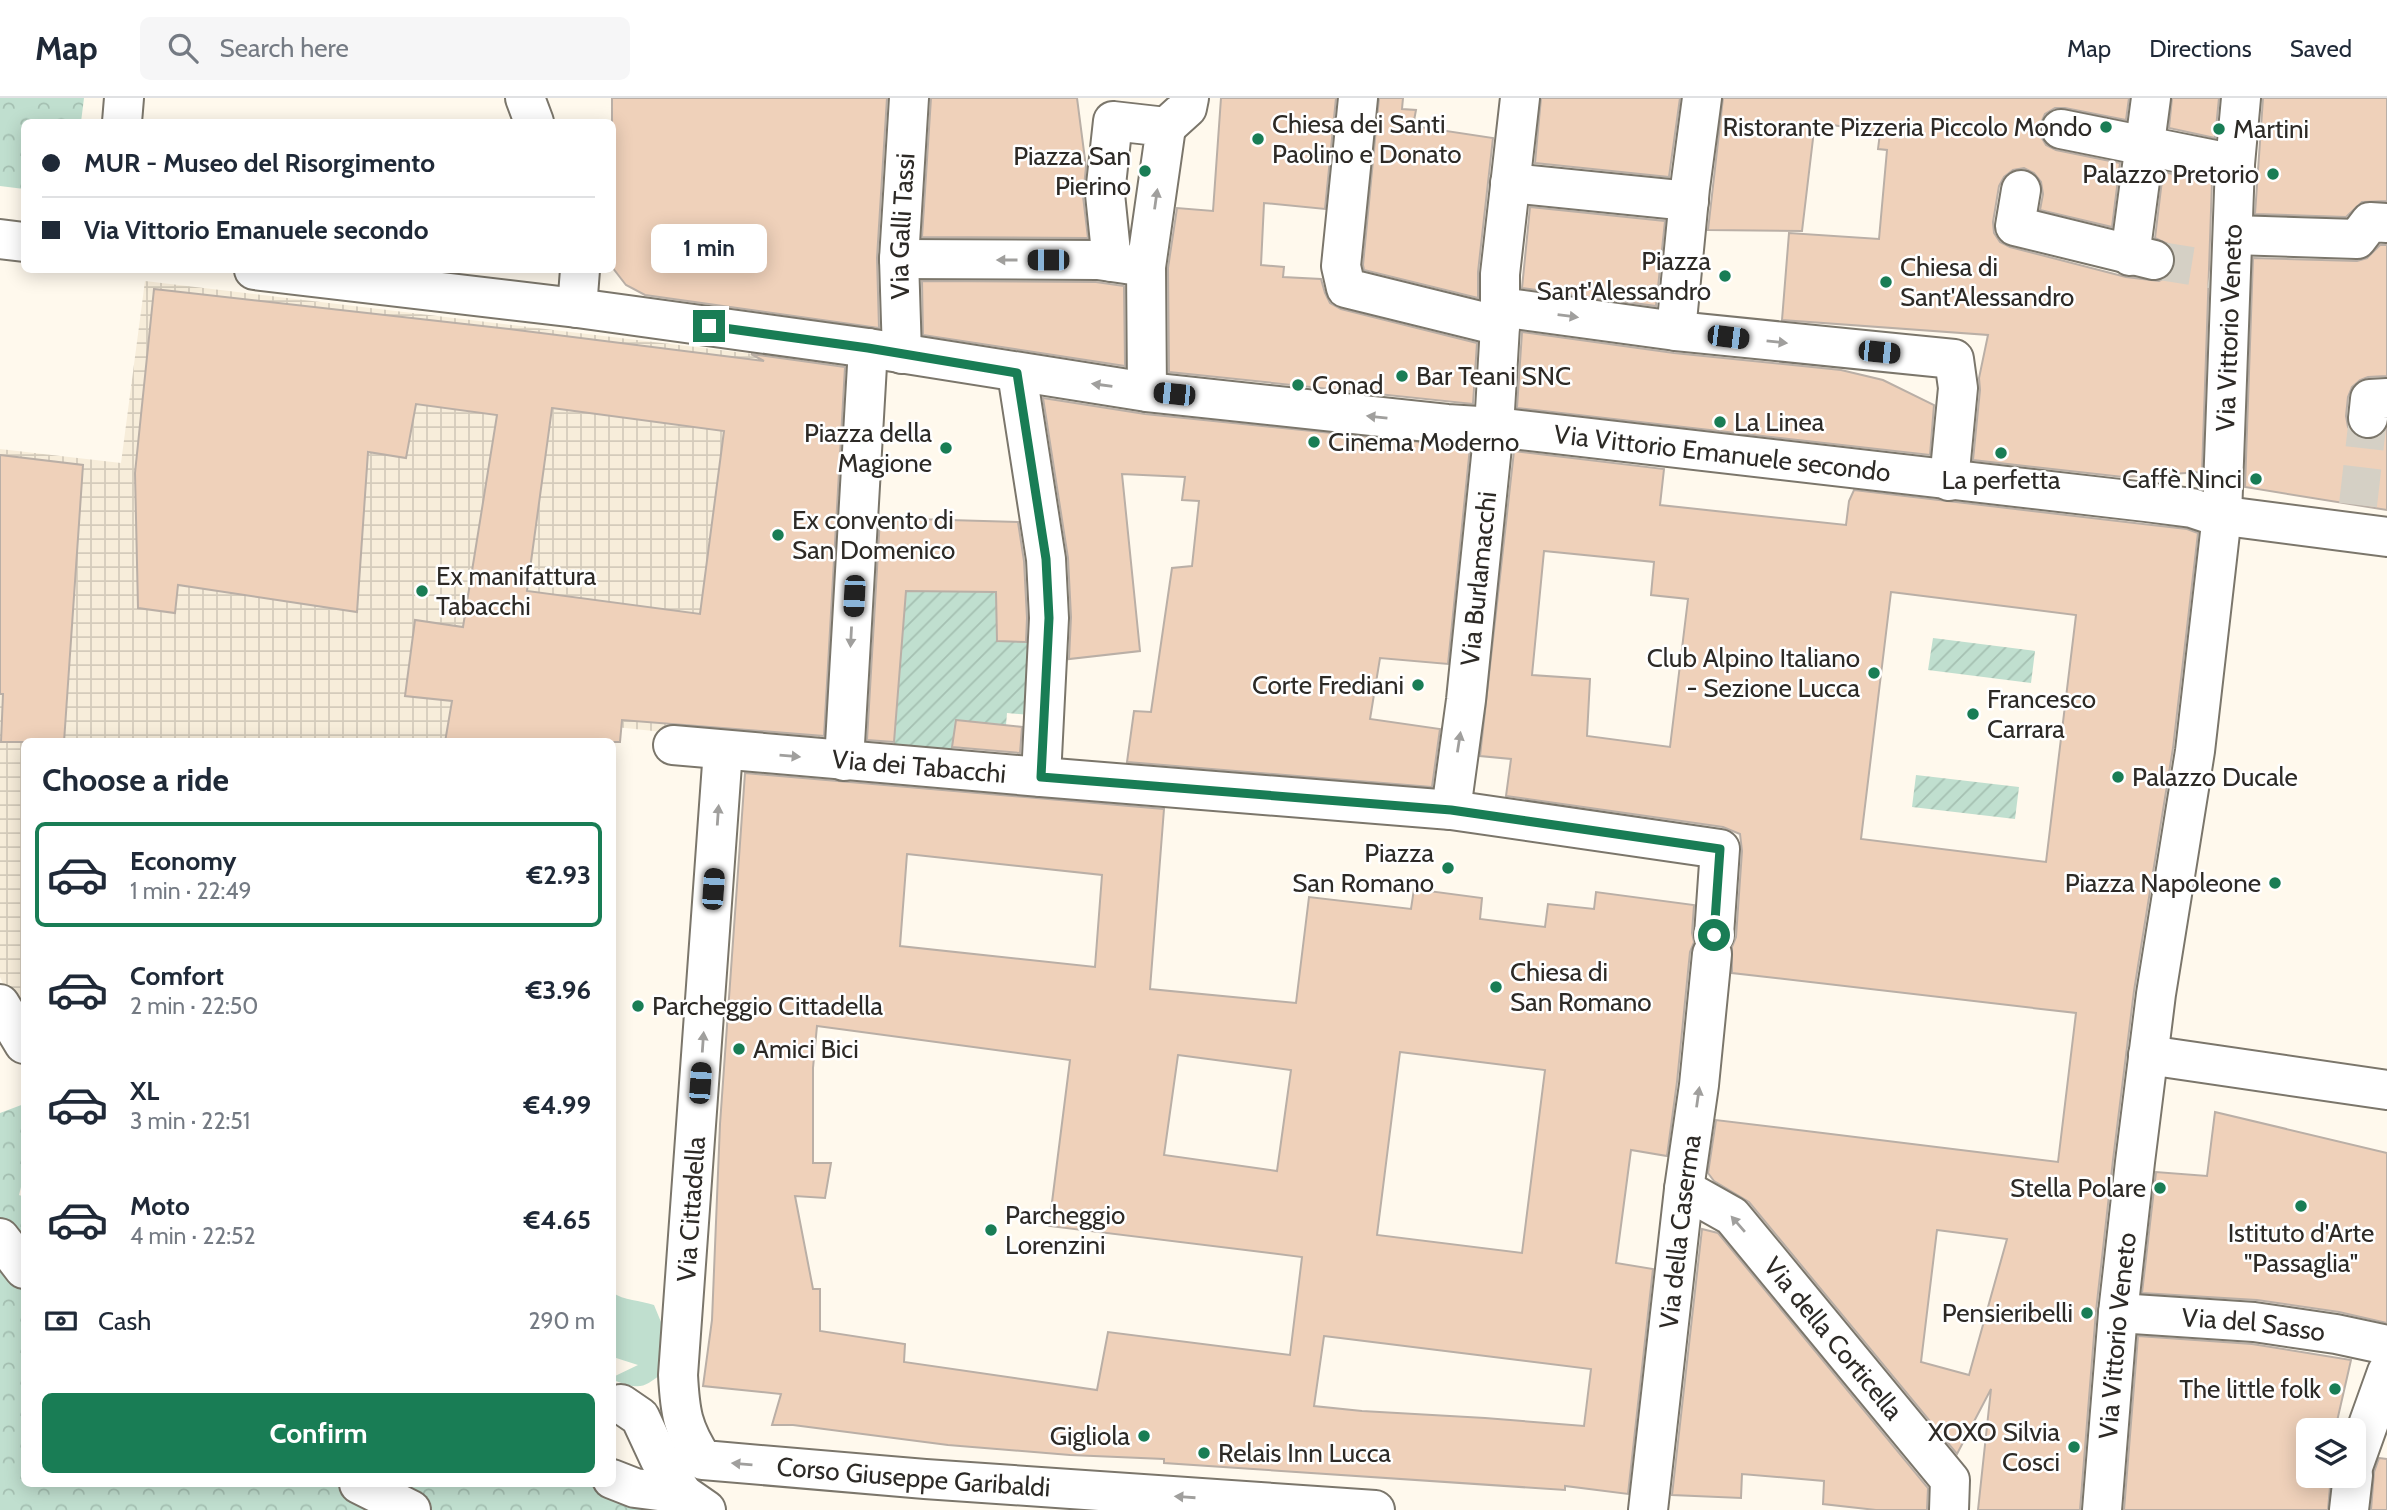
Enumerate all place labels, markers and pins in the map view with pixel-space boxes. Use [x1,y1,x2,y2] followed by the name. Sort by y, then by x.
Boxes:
[1272,108,1462,170] place label: Chiesa dei Santi Paolino e Donato
[1723,111,2092,143] place label: Ristorante Pizzeria Piccolo Mondo
[2233,113,2309,145] place label: Martini
[2098,119,2114,135] marker: Ristorante Pizzeria Piccolo Mondo
[2211,121,2227,137] marker: Martini
[1250,131,1266,147] marker: Chiesa dei Santi Paolino e Donato
[1013,140,1131,202] place label: Piazza San Pierino
[2082,158,2259,190] place label: Palazzo Pretorio
[1137,163,1153,179] marker: Piazza San Pierino
[2265,166,2281,182] marker: Palazzo Pretorio
[1537,245,1712,307] place label: Piazza Sant'Alessandro
[1900,251,2074,313] place label: Chiesa di Sant'Alessandro
[1717,268,1733,284] marker: Piazza Sant'Alessandro
[1878,274,1894,290] marker: Chiesa di Sant'Alessandro
[1416,360,1571,392] place label: Bar Teani SNC
[1394,368,1410,384] marker: Bar Teani SNC
[1312,369,1383,401] place label: Conad
[1290,377,1306,393] marker: Conad
[1734,406,1825,438] place label: La Linea
[1712,414,1728,430] marker: La Linea
[804,417,933,479] place label: Piazza della Magione
[1328,426,1519,458] place label: Cinema Moderno
[1306,434,1322,450] marker: Cinema Moderno
[938,440,954,456] marker: Piazza della Magione
[1993,445,2009,461] marker: La perfetta
[2122,463,2242,495] place label: Caffè Ninci
[1941,464,2061,496] place label: La perfetta
[2248,471,2264,487] marker: Caffè Ninci
[792,504,955,566] place label: Ex convento di San Domenico
[770,527,786,543] marker: Ex convento di San Domenico
[436,560,597,622] place label: Ex manifattura Tabacchi
[414,583,430,599] marker: Ex manifattura Tabacchi
[1647,642,1861,704] place label: Club Alpino Italiano - Sezione Lucca
[1866,665,1882,681] marker: Club Alpino Italiano - Sezione Lucca
[1252,669,1404,701] place label: Corte Frediani
[1410,677,1426,693] marker: Corte Frediani
[1987,683,2096,745] place label: Francesco Carrara
[1965,706,1981,722] marker: Francesco Carrara
[2132,761,2298,793] place label: Palazzo Ducale
[2110,769,2126,785] marker: Palazzo Ducale
[1292,837,1435,899] place label: Piazza San Romano
[1440,860,1456,876] marker: Piazza San Romano
[2065,867,2261,899] place label: Piazza Napoleone
[2267,875,2283,891] marker: Piazza Napoleone
[1510,956,1652,1018] place label: Chiesa di San Romano
[1488,979,1504,995] marker: Chiesa di San Romano
[652,990,883,1022] place label: Parcheggio Cittadella
[630,998,646,1014] marker: Parcheggio Cittadella
[753,1033,859,1065] place label: Amici Bici
[731,1041,747,1057] marker: Amici Bici
[2010,1172,2146,1204] place label: Stella Polare
[2152,1180,2168,1196] marker: Stella Polare
[2293,1198,2309,1214] marker: Istituto d'Arte "Passaglia"
[1005,1199,1125,1261] place label: Parcheggio Lorenzini
[2228,1217,2374,1279] place label: Istituto d'Arte "Passaglia"
[983,1222,999,1238] marker: Parcheggio Lorenzini
[1942,1297,2073,1329] place label: Pensieribelli
[2079,1305,2095,1321] marker: Pensieribelli
[2179,1373,2321,1405] place label: The little folk
[2327,1381,2343,1397] marker: The little folk
[1928,1416,2061,1478] place label: XOXO Silvia Cosci
[1050,1420,1131,1452] place label: Gigliola
[1136,1428,1152,1444] marker: Gigliola
[1218,1437,1391,1469] place label: Relais Inn Lucca
[2066,1439,2082,1455] marker: XOXO Silvia Cosci
[1196,1445,1212,1461] marker: Relais Inn Lucca

